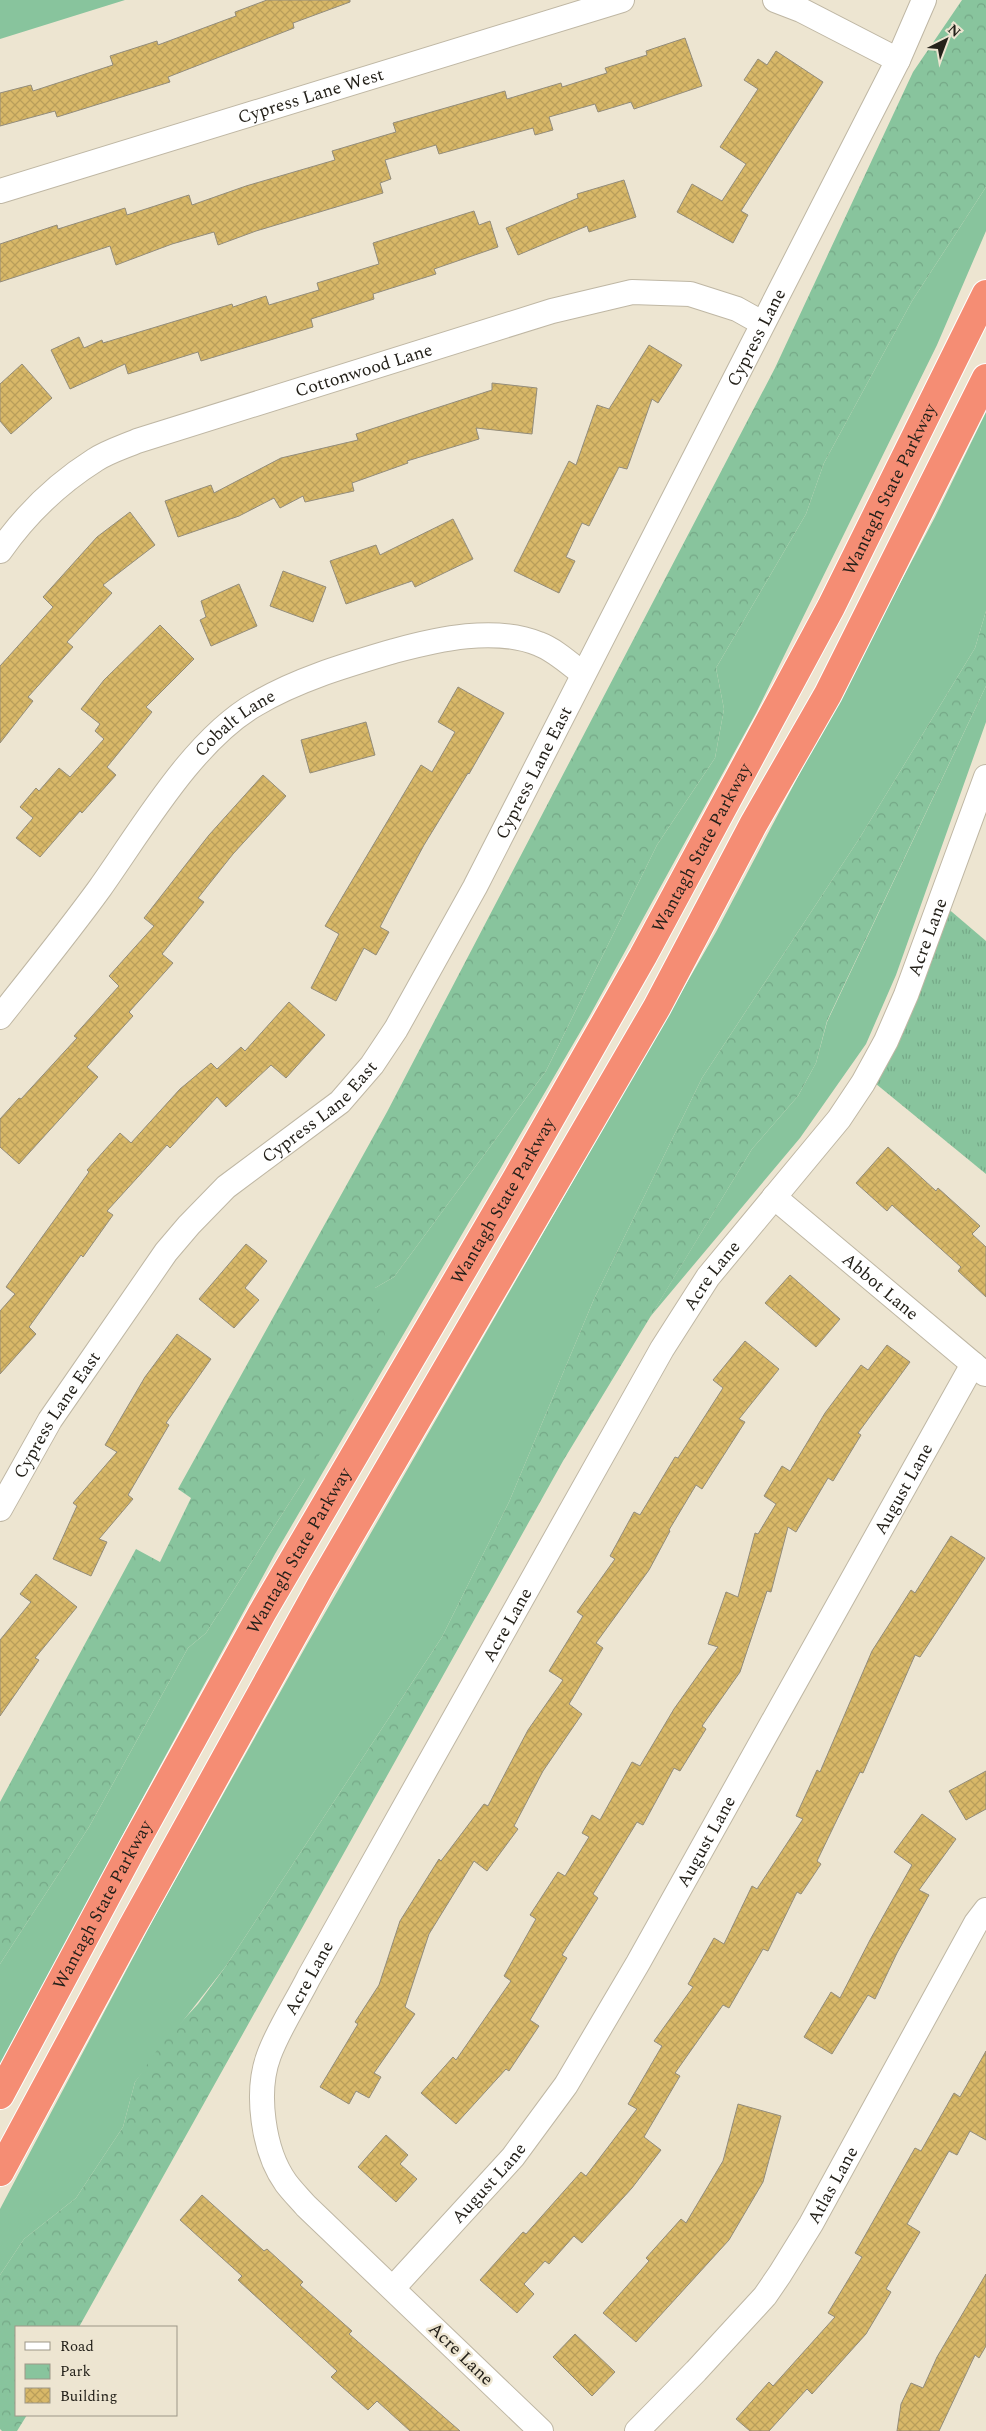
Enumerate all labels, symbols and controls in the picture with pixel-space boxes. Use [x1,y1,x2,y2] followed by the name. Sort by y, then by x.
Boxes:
[921,15,971,65] north arrow
[943,19,966,42] text: N
[234,60,387,131] street label: Cypress Lane West
[720,284,793,391] street label: Cypress Lane
[291,336,436,404] street label: Cottonwood Lane
[835,397,944,580] street label: Wantagh State Parkway
[188,682,280,763] street label: Cobalt Lane
[488,702,579,844] street label: Cypress Lane East
[645,757,759,937] street label: Wantagh State Parkway
[901,894,954,980] street label: Acre Lane
[256,1054,384,1170] street label: Cypress Lane East
[444,1111,563,1289] street label: Wantagh State Parkway
[676,1234,747,1316] street label: Acre Lane
[836,1246,925,1327] street label: Abbot Lane
[6,1346,107,1483] street label: Cypress Lane East
[867,1438,940,1540] street label: August Lane
[240,1461,359,1639] street label: Wantagh State Parkway
[475,1583,539,1667] street label: Acre Lane
[670,1791,742,1892] street label: August Lane
[46,1814,160,1994] street label: Wantagh State Parkway
[277,1936,340,2020] street label: Acre Lane
[445,2137,533,2230] street label: August Lane
[800,2141,865,2229] street label: Atlas Lane
[422,2316,500,2392] street label: Acre Lane
[15,2326,178,2416] legend
[60,2335,94,2358] text: Road
[60,2360,91,2383] text: Park
[60,2385,117,2408] text: Building

